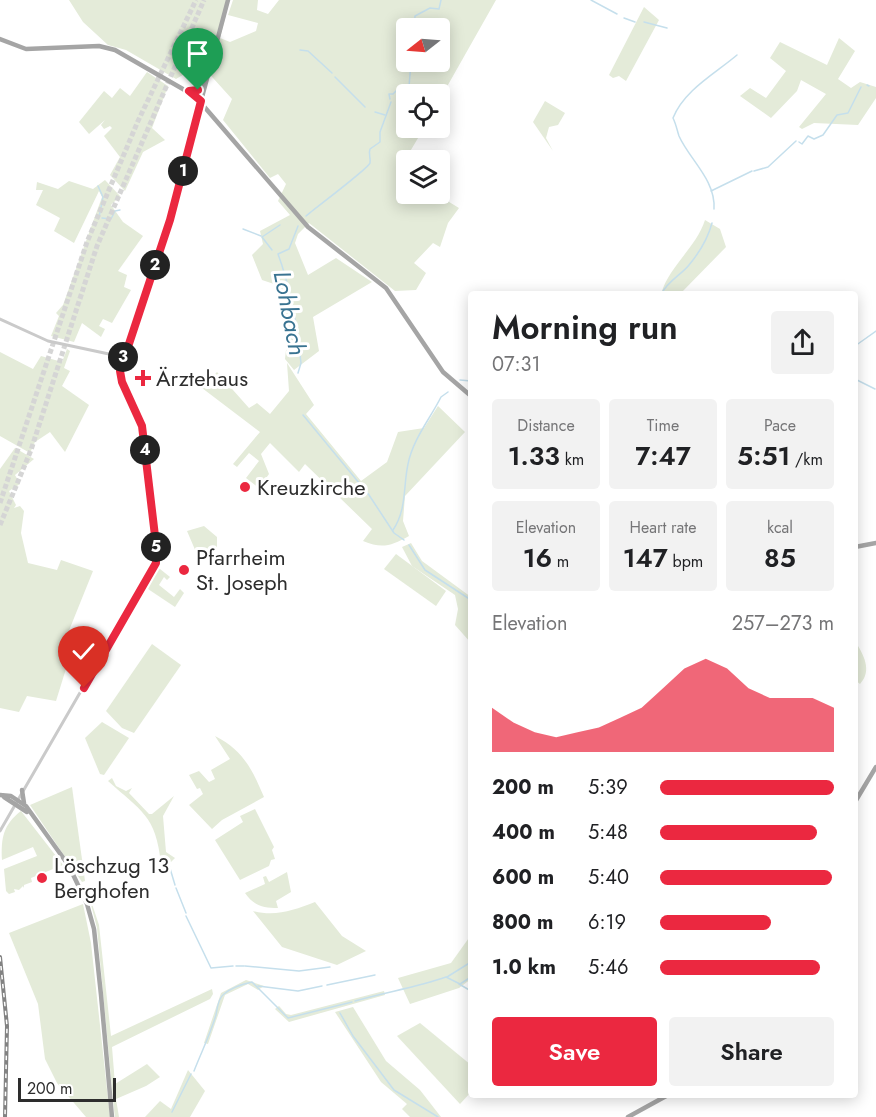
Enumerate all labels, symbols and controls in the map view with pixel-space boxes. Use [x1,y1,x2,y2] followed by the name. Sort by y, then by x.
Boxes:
[396,18,450,72] north arrow
[396,18,450,204] map controls
[172,28,223,90] pin
[181,37,214,70] icon: arrive
[396,84,450,138] button: locate
[396,150,450,204] button: layers
[168,156,198,186] pin: 1
[179,159,187,182] text: 1
[140,250,170,280] pin: 2
[150,253,160,276] text: 2
[265,268,315,358] water label: Lohbach
[492,304,678,351] text: Morning run
[771,311,834,374] button: share
[108,342,138,372] pin: 3
[118,345,128,368] text: 3
[492,350,540,379] text: 07:31
[156,362,248,394] place label: Ärztehaus
[134,369,152,387] marker: Ärztehaus
[517,414,575,437] text: Distance
[647,414,679,437] text: Time
[764,414,796,437] text: Pace
[130,435,160,465] pin: 4
[508,437,560,475] text: 1.33
[635,437,691,475] text: 7:47
[737,437,790,475] text: 5:51
[139,438,151,461] text: 4
[560,448,584,471] text: km
[790,448,823,471] text: /km
[257,471,366,503] place label: Kreuzkirche
[238,480,252,494] marker: Kreuzkirche
[516,516,576,539] text: Elevation
[630,516,696,539] text: Heart rate
[767,516,793,539] text: kcal
[141,532,171,562] pin: 5
[151,535,161,558] text: 5
[523,539,552,577] text: 16
[623,539,668,577] text: 147
[764,539,796,577] text: 85
[196,541,288,598] place label: Pfarrheim St. Joseph
[552,550,569,573] text: m
[668,550,703,573] text: bpm
[177,563,191,577] marker: Pfarrheim St. Joseph
[492,609,567,638] text: Elevation
[732,609,834,638] text: 257–273 m
[58,626,109,688] pin
[67,635,100,668] icon: check
[492,773,554,802] text: 200 m
[588,773,628,802] text: 5:39
[492,818,555,847] text: 400 m
[588,818,628,847] text: 5:48
[54,849,169,906] place label: Löschzug 13 Berghofen
[492,863,554,892] text: 600 m
[588,863,629,892] text: 5:40
[35,871,49,885] marker: Löschzug 13 Berghofen
[492,908,553,937] text: 800 m
[588,908,626,937] text: 6:19
[492,953,556,982] text: 1.0 km
[588,953,628,982] text: 5:46
[492,1017,657,1086] button: Save
[669,1017,834,1086] button: Share
[18,1075,116,1102] scale bar
[27,1077,73,1100] text: 200 m

